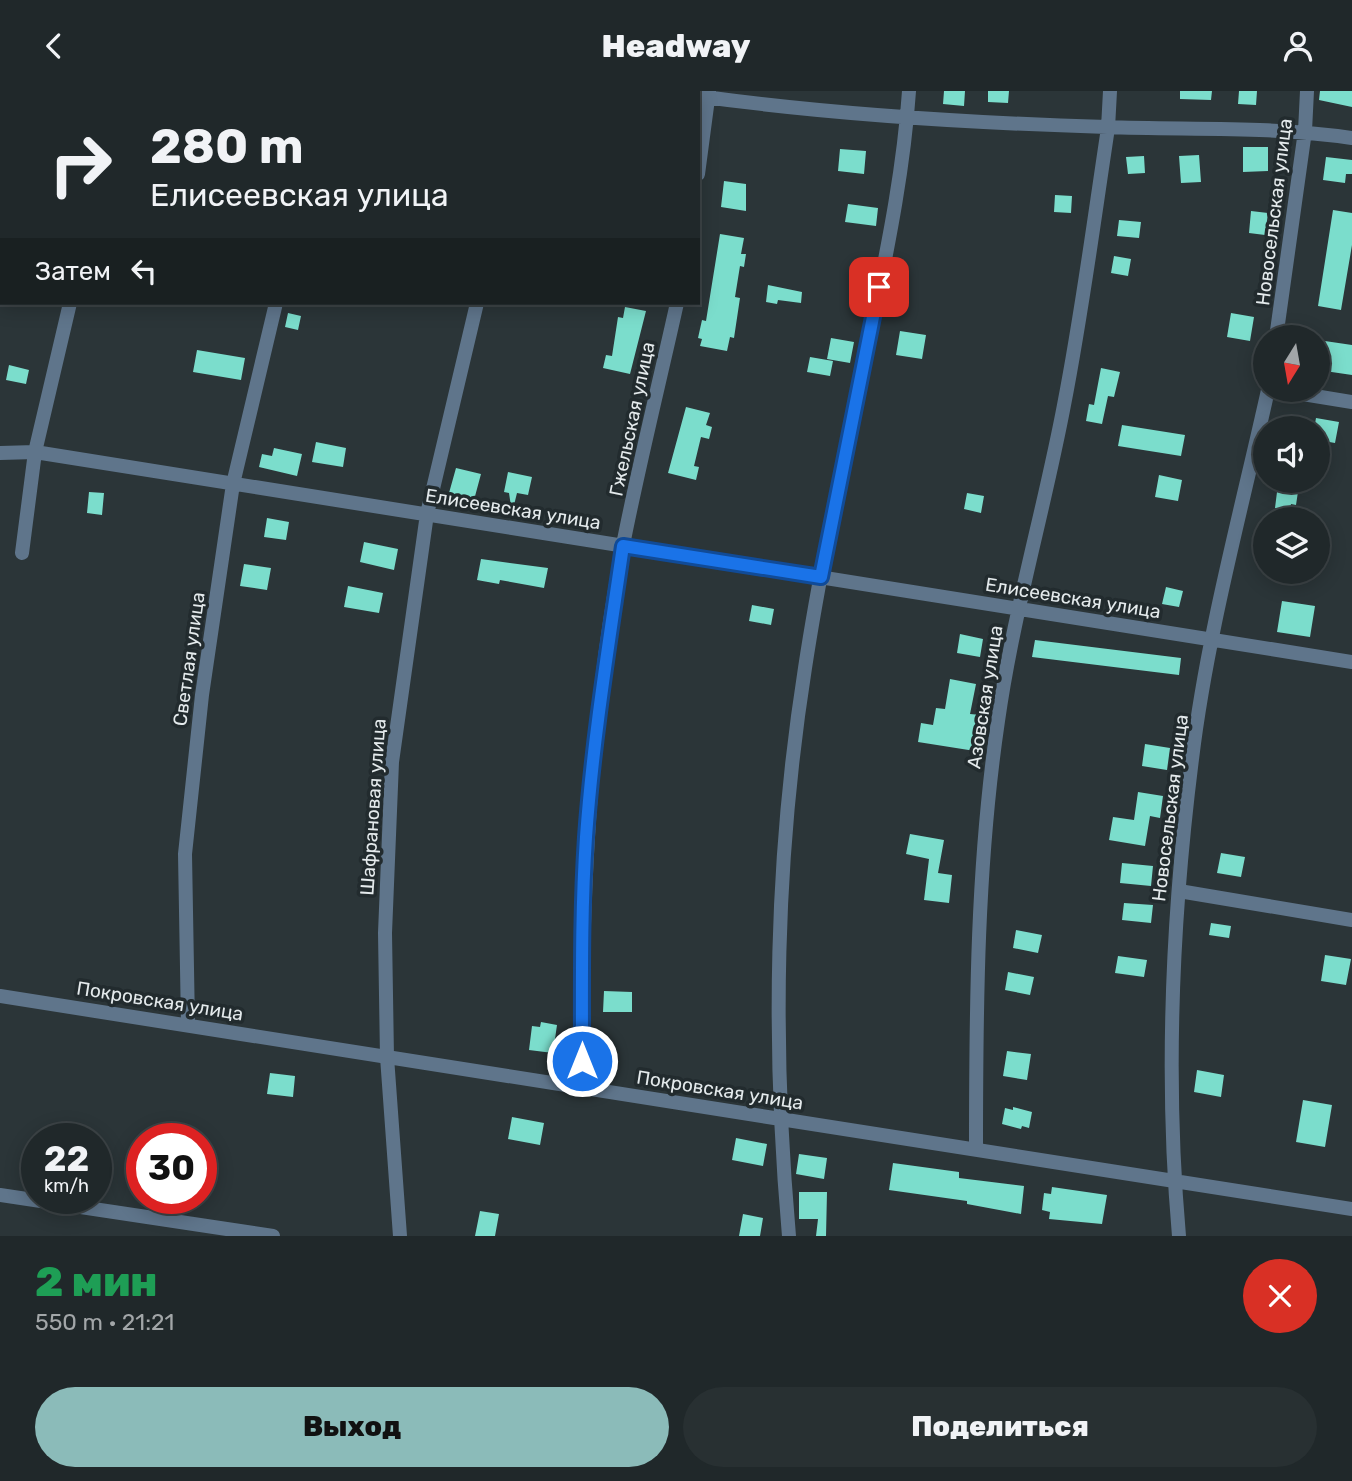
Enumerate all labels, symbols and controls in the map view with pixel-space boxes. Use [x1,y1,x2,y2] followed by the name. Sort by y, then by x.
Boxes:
[35,27,73,65] icon: back
[601,27,751,65] text: Headway
[1279,27,1317,65] icon: person
[150,117,304,175] text: 280 m
[1251,117,1297,307] street label: Новосельская улица
[35,119,126,210] icon: right
[150,176,449,214] text: Елисеевская улица
[125,252,163,290] icon: left
[35,256,111,287] text: Затем
[849,257,909,317] pin
[860,268,898,306] icon: arrive
[1253,325,1330,403] north arrow
[1253,325,1330,584] map controls
[604,340,660,498] street label: Гжельская улица
[1253,416,1330,493] button: sound
[424,484,602,534] street label: Елисеевская улица
[1253,507,1330,584] button: layers
[984,573,1162,623] street label: Елисеевская улица
[168,591,210,727] street label: Светлая улица
[962,624,1008,770] street label: Азовская улица
[1147,713,1193,903] street label: Новосельская улица
[355,718,391,896] street label: Шафрановая улица
[75,976,245,1026] street label: Покровская улица
[545,1024,619,1098] position arrow
[635,1065,805,1115] street label: Покровская улица
[126,1123,217,1214] speed limit sign: 30
[44,1138,89,1180] text: 22
[44,1175,89,1197] text: km/h
[35,1257,158,1307] text: 2 мин
[1243,1259,1317,1333] button: close
[35,1308,174,1336] text: 550 m · 21:21
[35,1387,669,1467] button: Выход
[683,1387,1317,1467] button: Поделиться

